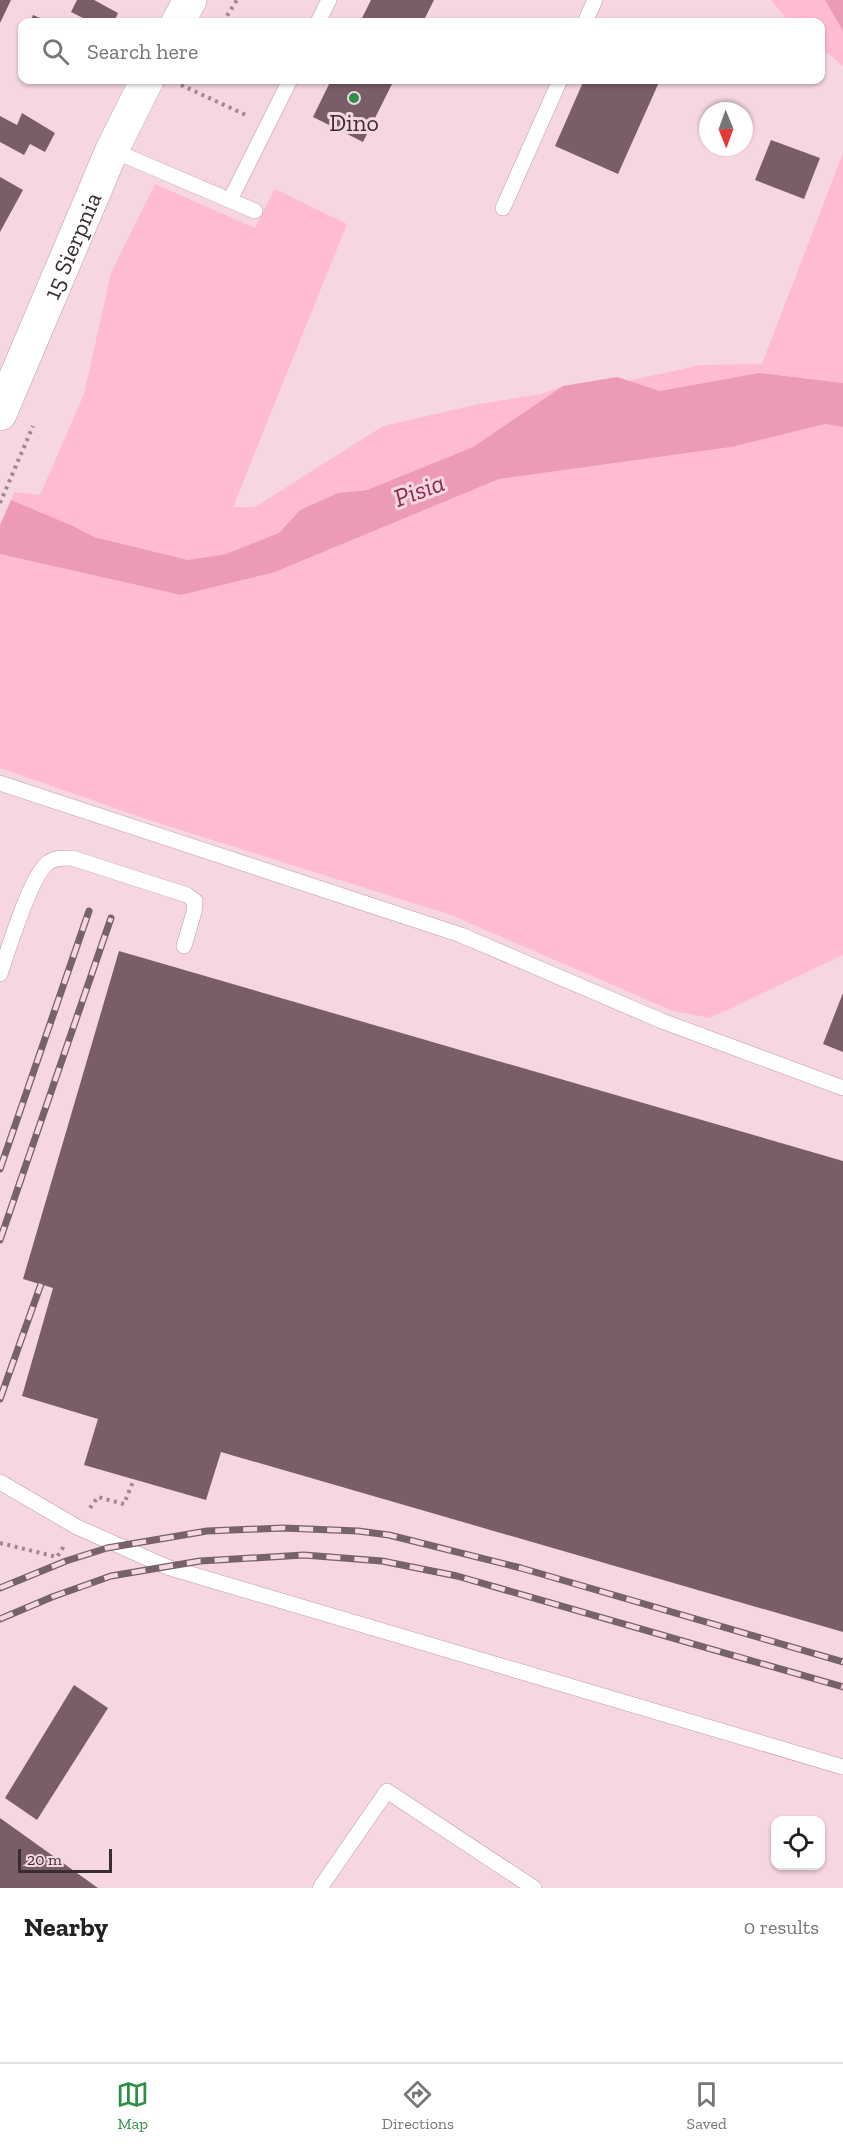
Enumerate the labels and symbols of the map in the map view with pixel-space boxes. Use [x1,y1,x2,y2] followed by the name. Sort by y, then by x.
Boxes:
[347,91,361,105] marker: Dino
[699,102,753,156] north arrow
[329,108,379,137] place label: Dino
[36,187,107,303] street label: 15 Sierpnia
[389,466,449,514] water label: Pisia
[18,1846,112,1874] scale bar

